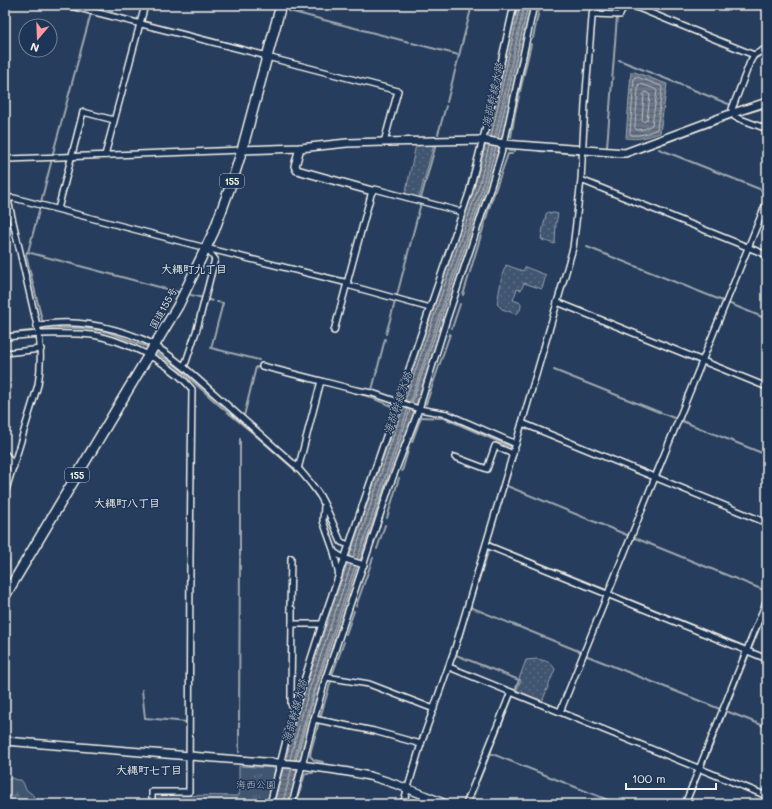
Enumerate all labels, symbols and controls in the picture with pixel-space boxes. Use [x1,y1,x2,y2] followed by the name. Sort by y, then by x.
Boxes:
[18,18,58,58] north arrow
[28,39,41,56] text: N
[478,60,506,129] water label: 海部幹線水路
[220,174,244,188] road number: 155
[161,261,227,276] district label: 大縄町九丁目
[146,284,180,332] street label: 国道155号
[379,368,415,437] water label: 海部幹線水路
[65,468,89,482] road number: 155
[94,495,160,510] district label: 大縄町八丁目
[278,676,310,745] water label: 海部幹線水路
[116,762,182,777] district label: 大縄町七丁目
[626,765,716,791] scale bar
[632,770,666,786] text: 100 m
[236,777,276,791] park label: 海西公園

